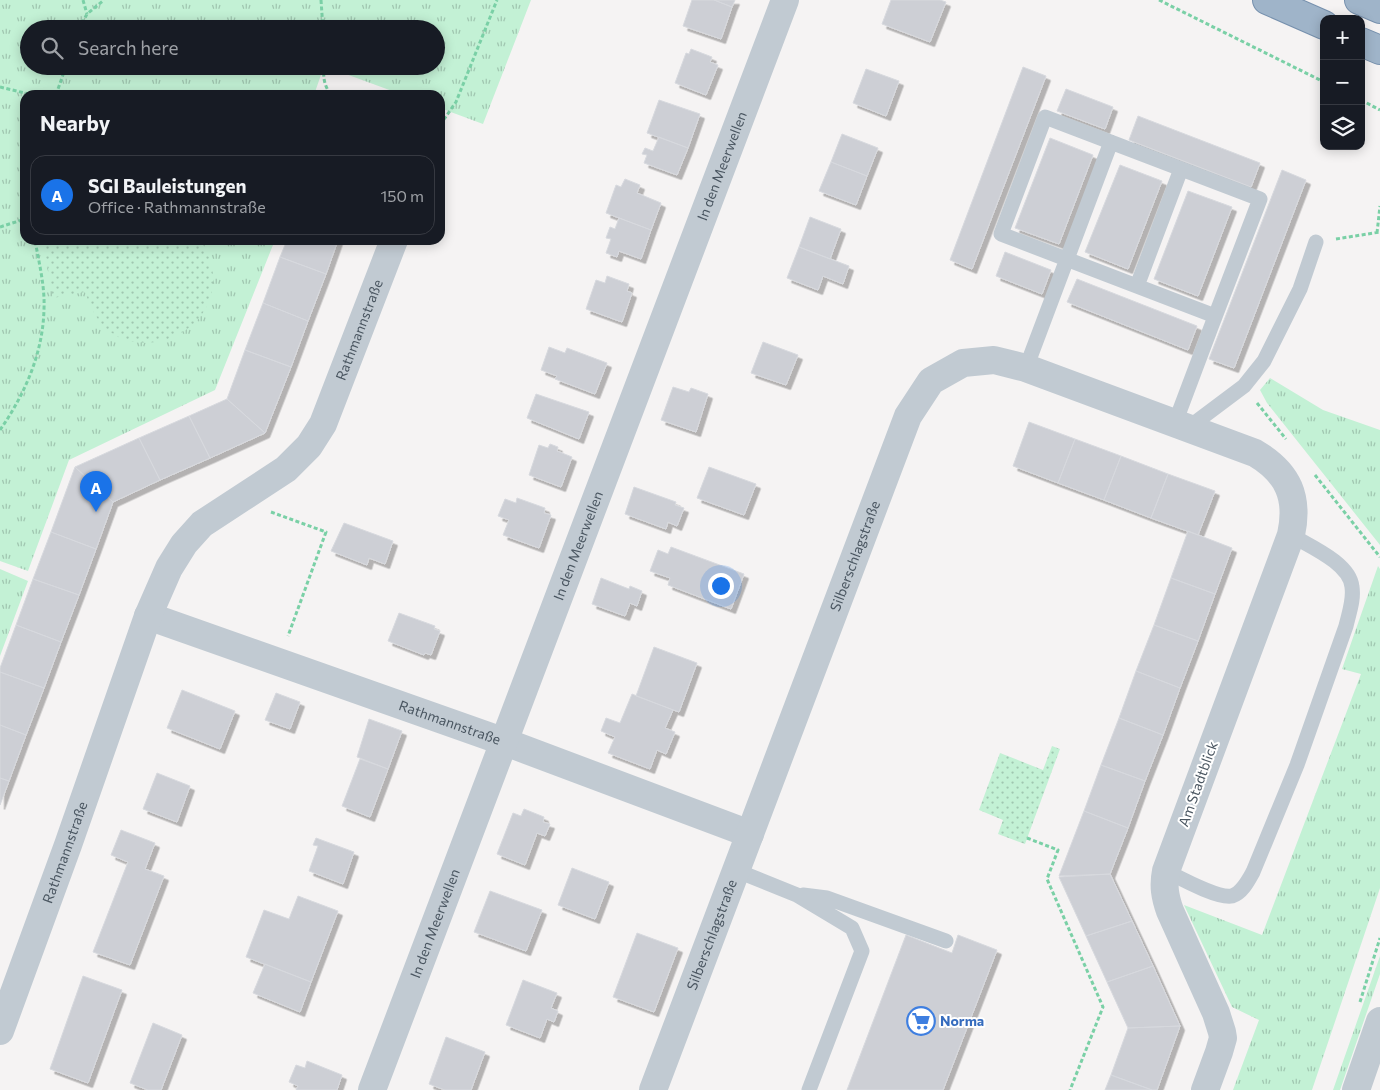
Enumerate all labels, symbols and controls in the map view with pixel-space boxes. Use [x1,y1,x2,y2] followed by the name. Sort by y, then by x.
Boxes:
[1320,15,1365,150] map controls
[1320,15,1365,60] button: +
[20,20,445,75] search box
[38,34,66,62] icon: search
[78,36,178,59] text: Search here
[1320,60,1365,105] button: −
[1320,105,1365,150] button: layers
[693,109,750,223] street label: In den Meerwellen
[40,110,110,135] text: Nearby
[88,174,247,197] text: SGI Bauleistungen
[51,186,63,205] text: A
[381,186,424,205] text: 150 m
[88,197,266,216] text: Office · Rathmannstraße
[332,277,386,383] street label: Rathmannstraße
[80,471,112,512] pin: A
[549,489,606,603] street label: In den Meerwellen
[826,498,883,613] street label: Silberschlagstraße
[708,573,734,599] your location
[397,696,503,748] street label: Rathmannstraße
[1174,739,1221,829] street label: Am Stadtblick
[38,799,91,905] street label: Rathmannstraße
[406,866,463,980] street label: In den Meerwellen
[683,877,740,992] street label: Silberschlagstraße
[906,1006,936,1036] supermarket icon: Norma
[940,1012,984,1029] place label: Norma

